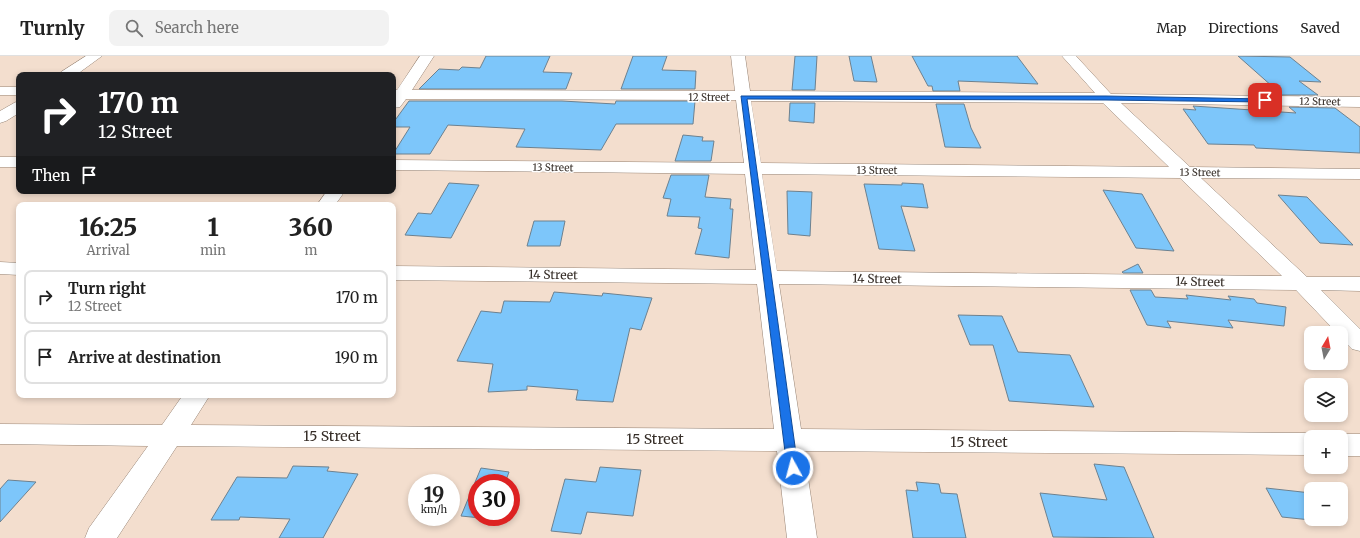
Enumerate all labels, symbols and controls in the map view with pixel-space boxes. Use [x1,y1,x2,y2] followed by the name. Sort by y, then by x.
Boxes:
[109,10,389,46] search box
[20,16,85,40] text: Turnly
[123,17,145,39] icon: search
[155,18,239,37] text: Search here
[1156,19,1186,37] text: Map
[1208,19,1278,37] text: Directions
[1300,19,1340,37] text: Saved
[1248,83,1282,117] pin
[98,85,179,121] text: 170 m
[32,88,84,140] icon: right
[1254,89,1276,111] icon: arrive
[688,91,730,104] street label: 12 Street
[1299,95,1341,108] street label: 12 Street
[98,120,172,143] text: 12 Street
[532,161,574,174] street label: 13 Street
[78,164,100,186] icon: arrive
[857,164,898,177] street label: 13 Street
[32,166,70,185] text: Then
[1179,166,1221,179] street label: 13 Street
[79,212,137,243] text: 16:25
[207,212,219,243] text: 1
[289,212,333,243] text: 360
[86,242,130,259] text: Arrival
[200,242,226,259] text: min
[304,242,317,259] text: m
[528,267,578,282] street label: 14 Street
[852,271,902,286] street label: 14 Street
[1175,274,1225,289] street label: 14 Street
[68,279,146,298] text: Turn right
[34,286,56,308] icon: right
[336,288,378,307] text: 170 m
[68,298,122,315] text: 12 Street
[1304,326,1348,370] north arrow
[1304,326,1348,526] map controls
[34,346,56,368] icon: arrive
[68,348,221,367] text: Arrive at destination
[335,348,378,367] text: 190 m
[1304,378,1348,422] button: layers
[303,427,361,445] street label: 15 Street
[626,430,684,448] street label: 15 Street
[1304,430,1348,474] button: +
[950,433,1008,451] street label: 15 Street
[772,447,814,489] position arrow
[468,474,520,526] speed limit sign: 30
[424,482,444,507] text: 19
[1304,482,1348,526] button: −
[421,503,447,516] text: km/h

